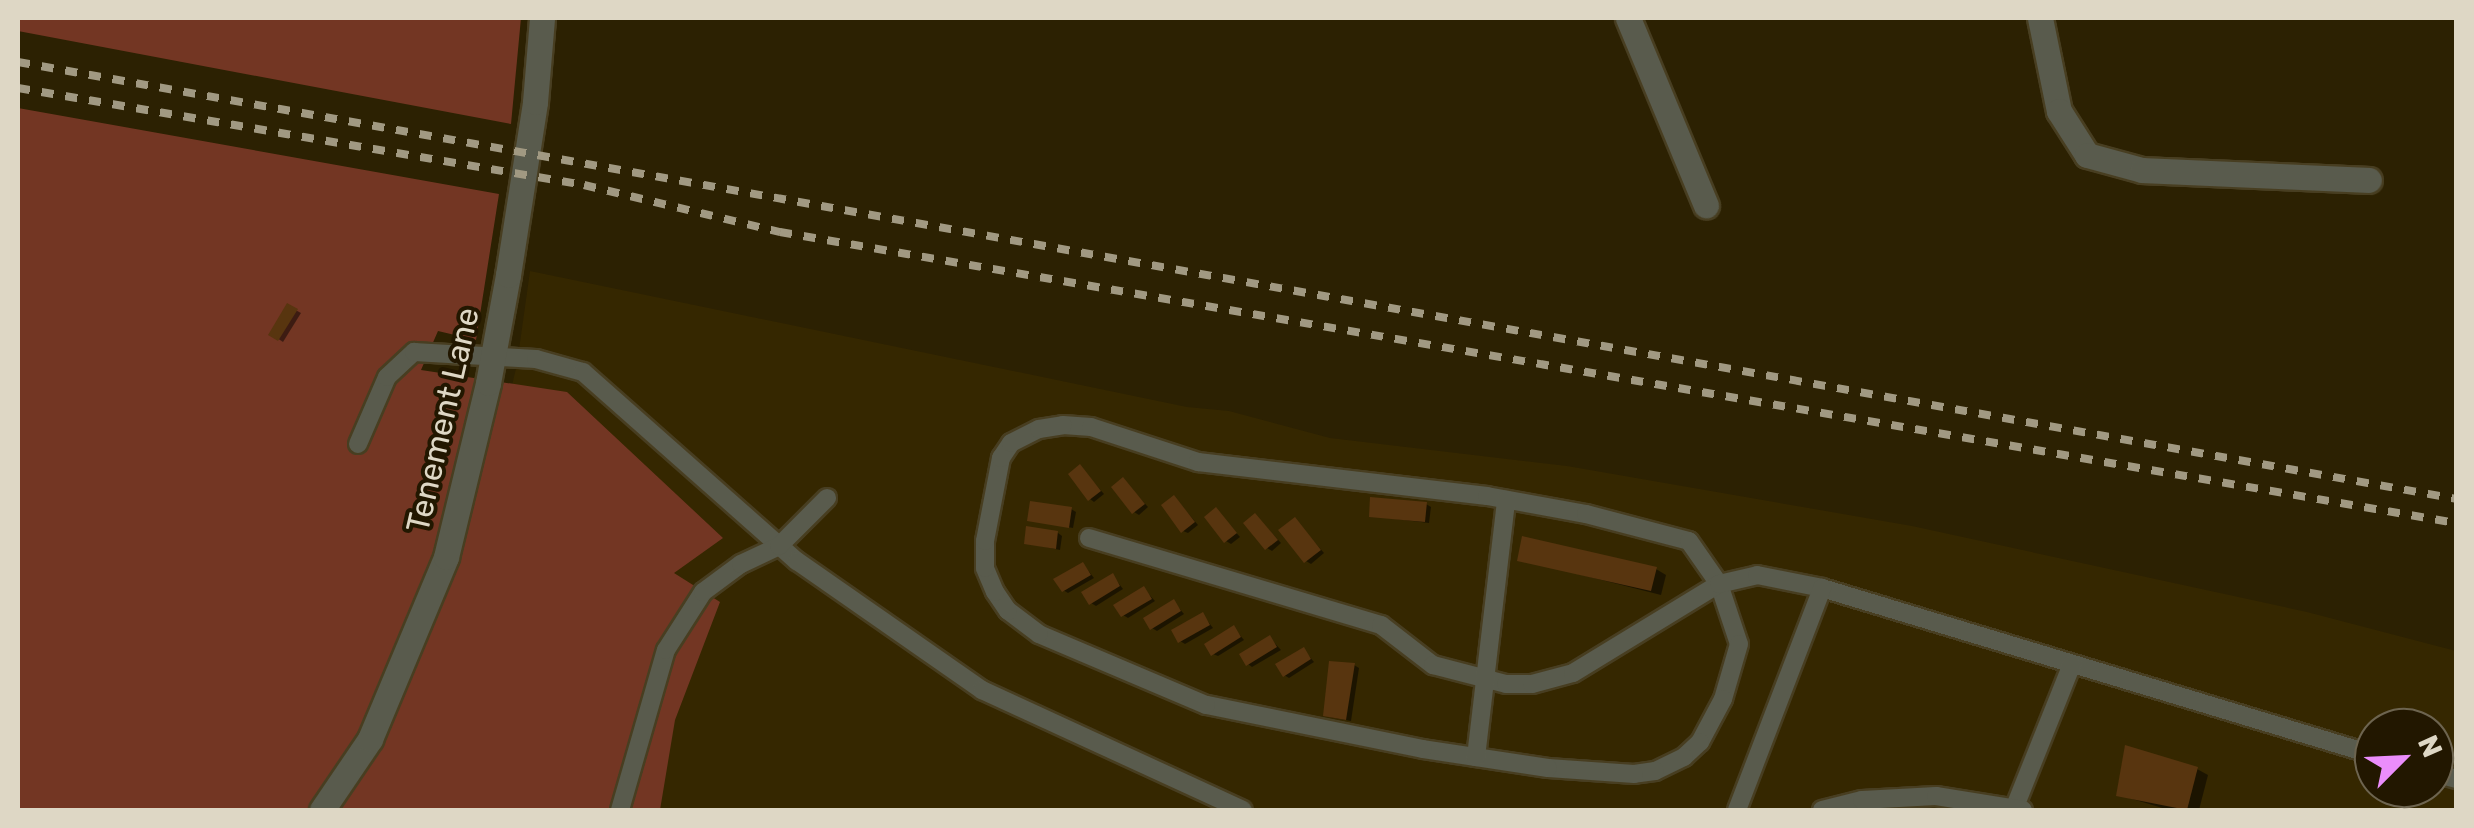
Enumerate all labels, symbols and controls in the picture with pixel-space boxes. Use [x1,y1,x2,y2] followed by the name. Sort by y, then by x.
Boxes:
[398,304,488,536] street label: Tenement Lane
[2354,708,2454,808] north arrow
[2411,730,2449,762] text: N

